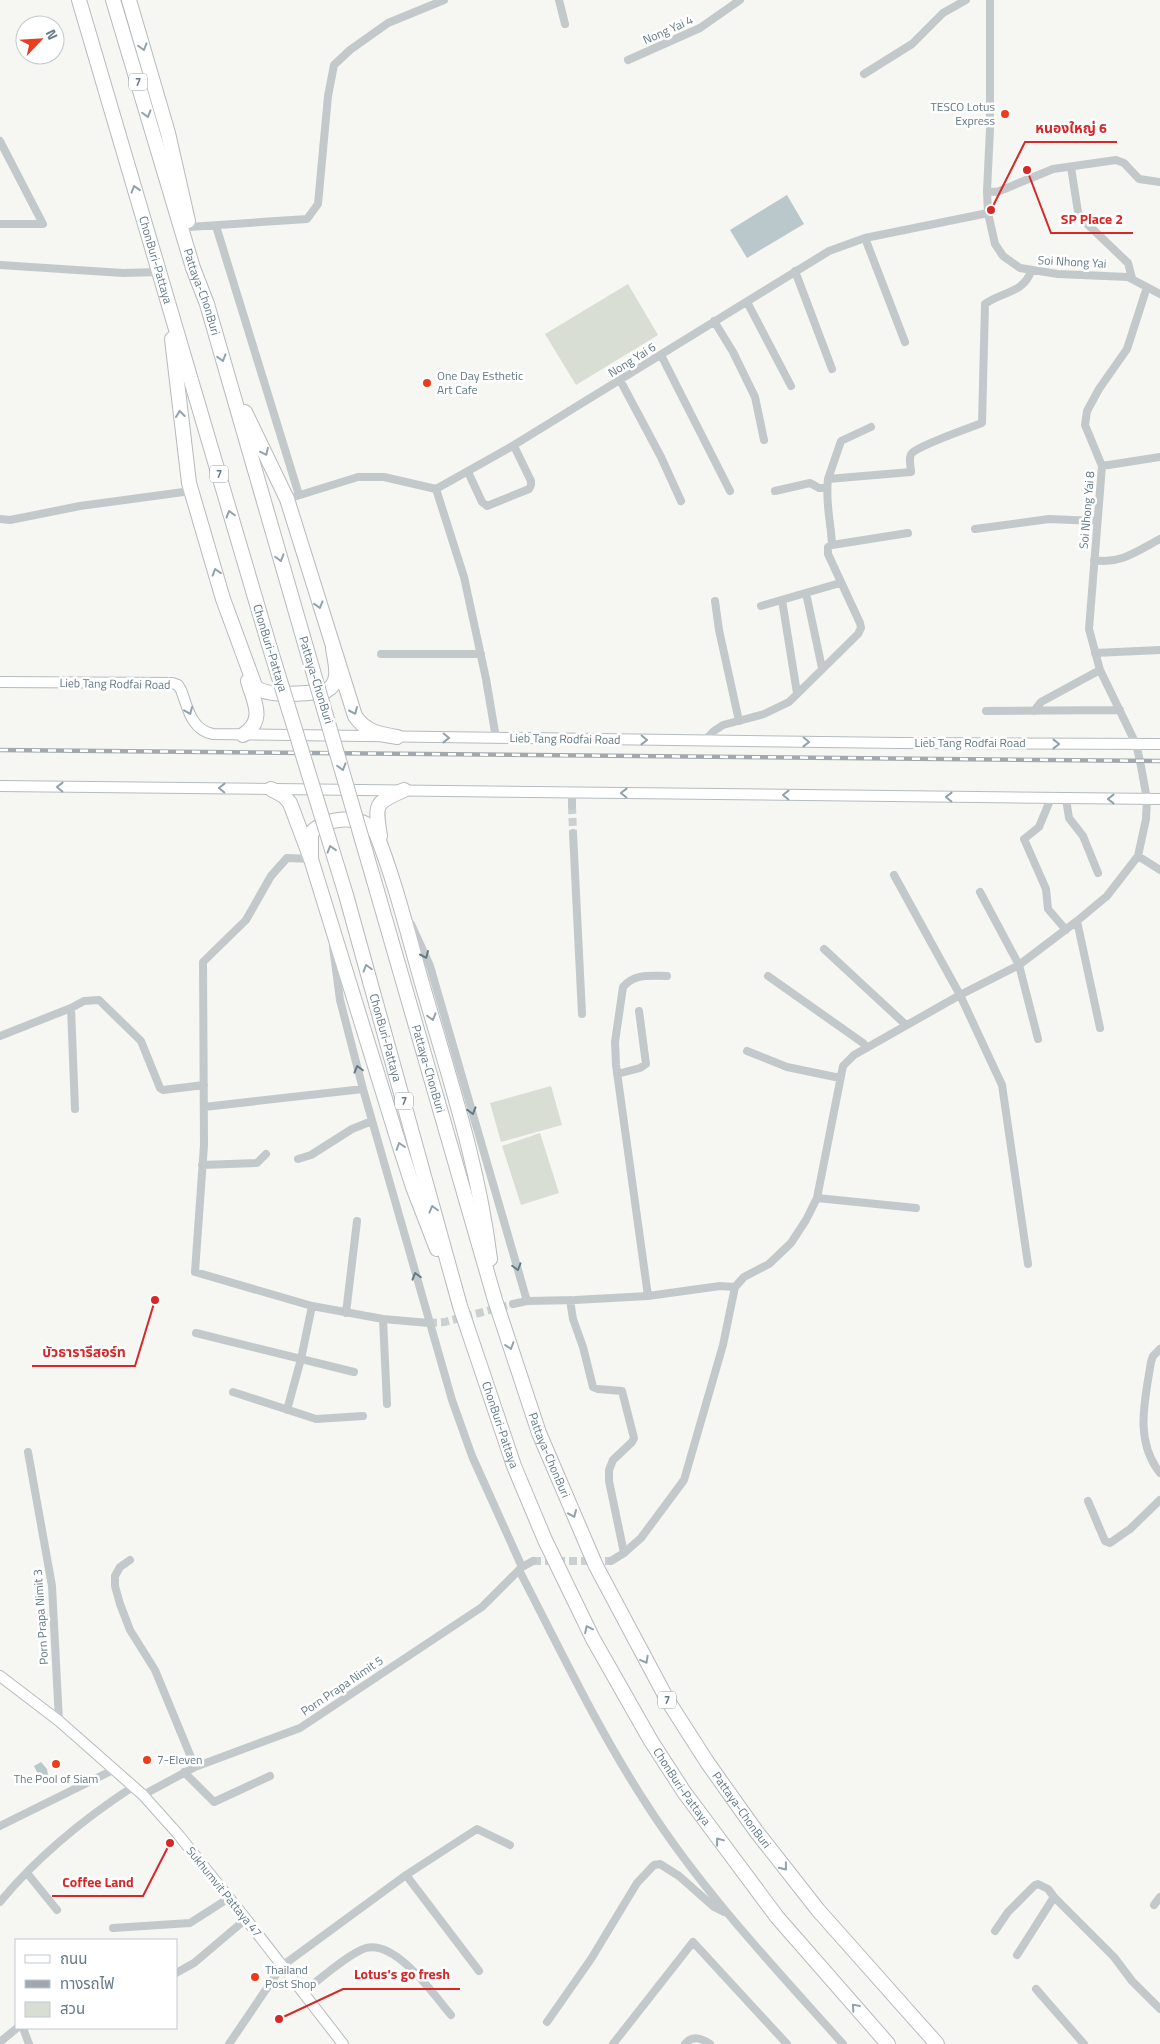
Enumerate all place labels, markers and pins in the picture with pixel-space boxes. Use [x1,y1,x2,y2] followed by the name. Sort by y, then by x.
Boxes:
[930,97,995,130] place label: TESCO Lotus Express
[999,108,1011,120] marker: TESCO Lotus Express
[1025,113,1117,142] callout: หนองใหญ่ 6
[1051,204,1133,233] callout: SP Place 2
[437,366,523,399] place label: One Day Esthetic Art Cafe
[421,377,433,389] marker: One Day Esthetic Art Cafe
[32,1337,135,1366] callout: บัวธารารีสอร์ท
[157,1750,203,1769] place label: 7-Eleven
[141,1754,153,1766] marker: 7-Eleven
[50,1758,62,1770] marker: The Pool of Siam
[14,1769,98,1788] place label: The Pool of Siam
[52,1867,143,1896] callout: Coffee Land
[265,1960,316,1993] place label: Thailand Post Shop
[343,1960,460,1989] callout: Lotus's go fresh
[249,1971,261,1983] marker: Thailand Post Shop

